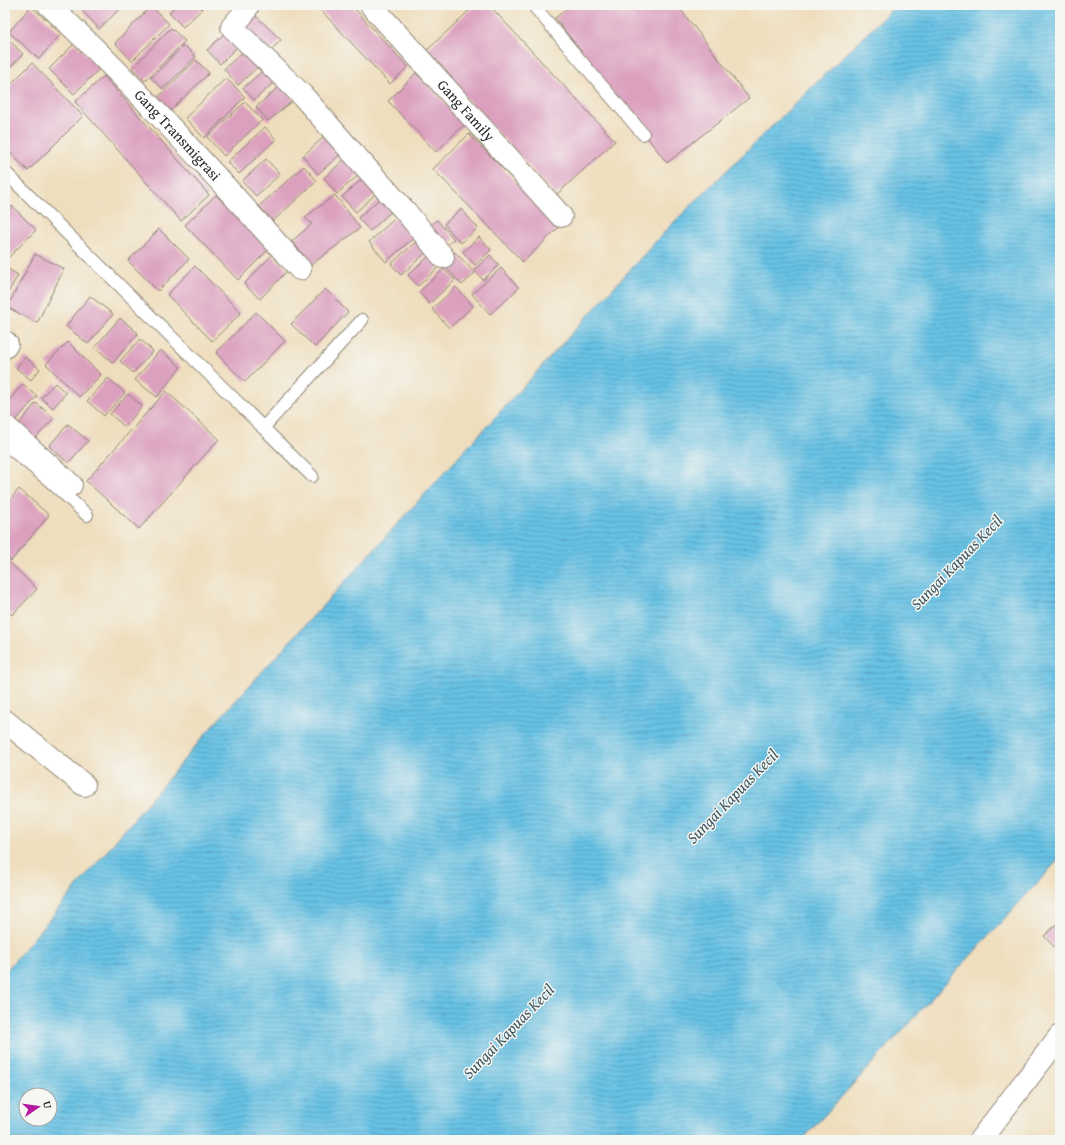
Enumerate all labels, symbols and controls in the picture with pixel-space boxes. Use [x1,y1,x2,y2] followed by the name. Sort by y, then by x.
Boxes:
[433,74,500,146] street label: Gang Family
[130,84,226,185] street label: Gang Transmigrasi
[904,509,1008,615] water label: Sungai Kapuas Kecil
[680,743,784,849] water label: Sungai Kapuas Kecil
[456,978,560,1084] water label: Sungai Kapuas Kecil
[18,1087,58,1127] north arrow
[39,1099,57,1111] text: U

